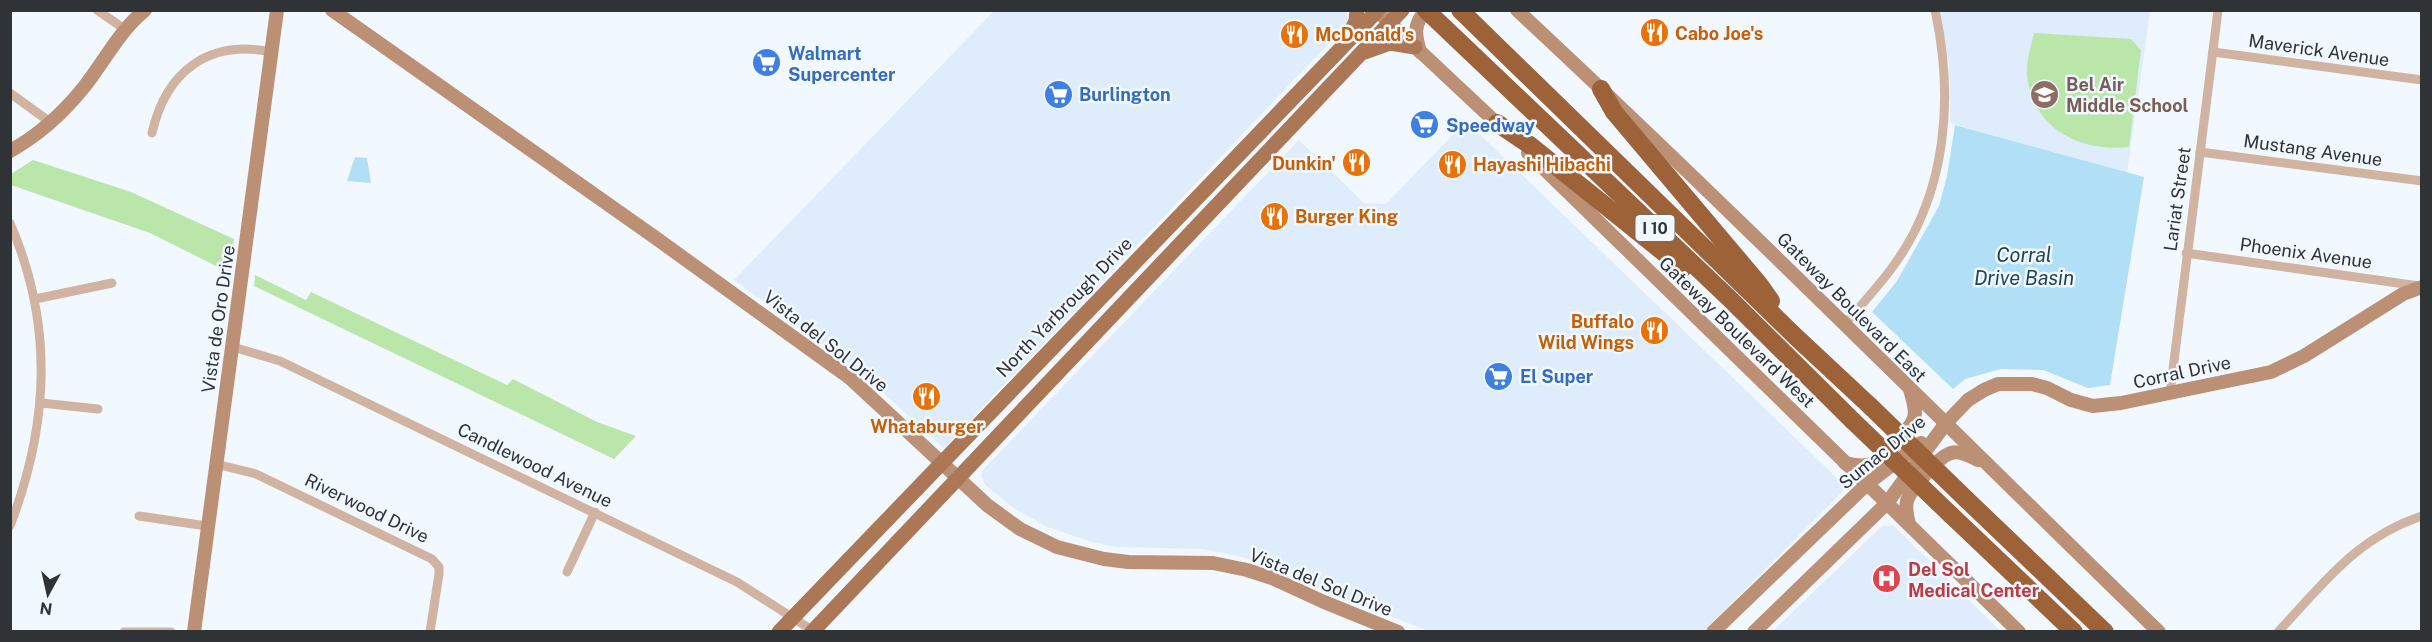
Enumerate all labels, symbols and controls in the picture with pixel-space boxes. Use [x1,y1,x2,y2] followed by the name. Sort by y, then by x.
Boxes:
[1638,17,1670,49] restaurant icon: Cabo Joe's
[1278,18,1310,50] restaurant icon: McDonald's
[1675,23,1763,44] place label: Cabo Joe's
[1315,24,1414,45] place label: McDonald's
[2247,30,2391,70] street label: Maverick Avenue
[788,43,896,85] place label: Walmart Supercenter
[751,47,783,79] supermarket icon: Walmart Supercenter
[2066,74,2189,116] place label: Bel Air Middle School
[1042,78,1074,110] supermarket icon: Burlington
[2029,78,2061,110] school or university icon: Bel Air Middle School
[1079,84,1171,105] place label: Burlington
[1409,109,1441,141] supermarket icon: Speedway
[1446,115,1535,136] place label: Speedway
[2242,130,2384,170] street label: Mustang Avenue
[2159,146,2195,252] street label: Lariat Street
[1341,147,1373,179] restaurant icon: Dunkin'
[1436,148,1468,180] restaurant icon: Hayashi Hibachi
[1272,153,1336,174] place label: Dunkin'
[1473,154,1611,175] place label: Hayashi Hibachi
[1258,200,1290,232] restaurant icon: Burger King
[1295,206,1398,227] place label: Burger King
[1636,215,1674,241] road number: I 10
[1773,228,1931,386] street label: Gateway Boulevard East
[992,233,1136,381] street label: North Yarbrough Drive
[2238,233,2374,273] street label: Phoenix Avenue
[1974,243,2074,290] water label: Corral Drive Basin
[197,244,239,394] street label: Vista de Oro Drive
[1655,252,1819,412] street label: Gateway Boulevard West
[759,286,893,396] street label: Vista del Sol Drive
[1538,311,1634,353] place label: Buffalo Wild Wings
[1639,315,1671,347] restaurant icon: Buffalo Wild Wings
[2131,351,2233,393] street label: Corral Drive
[1483,360,1515,392] supermarket icon: El Super
[1520,366,1594,387] place label: El Super
[911,381,943,413] restaurant icon: Whataburger
[1835,411,1929,493] street label: Sumac Drive
[870,416,984,437] place label: Whataburger
[454,418,616,512] street label: Candlewood Avenue
[302,469,432,547] street label: Riverwood Drive
[1246,544,1396,620] street label: Vista del Sol Drive
[1908,559,2040,601] place label: Del Sol Medical Center
[1871,563,1903,595] hospital icon: Del Sol Medical Center
[18,564,78,624] north arrow
[38,598,54,619] text: N

